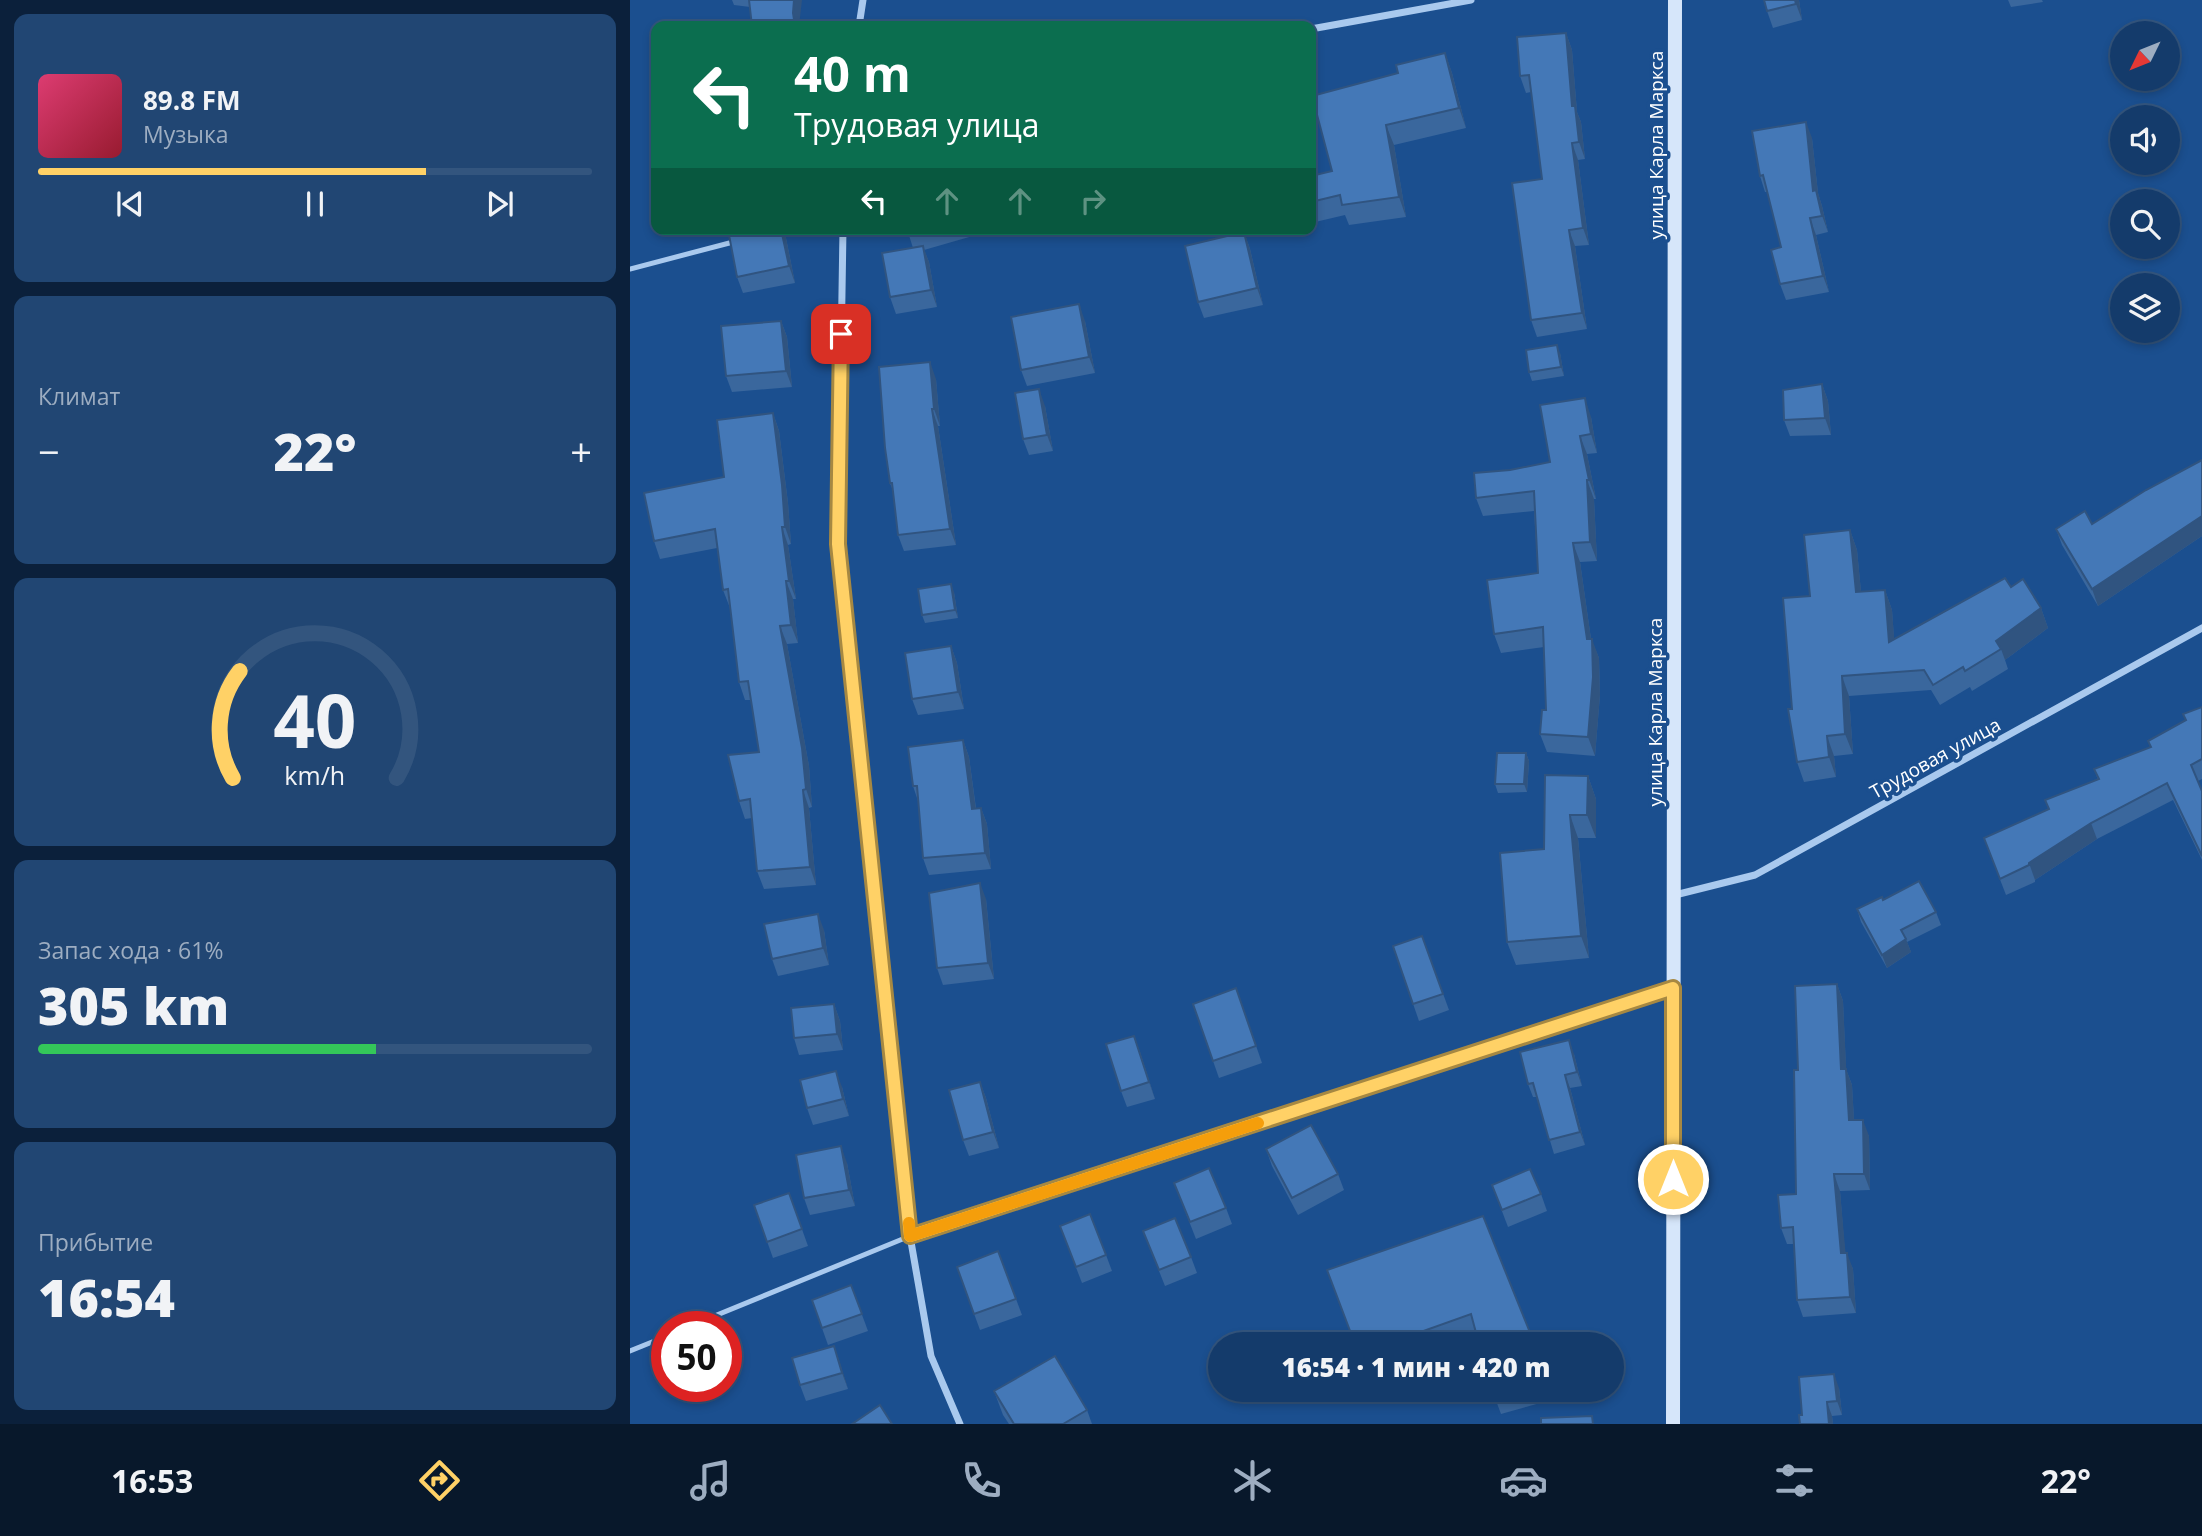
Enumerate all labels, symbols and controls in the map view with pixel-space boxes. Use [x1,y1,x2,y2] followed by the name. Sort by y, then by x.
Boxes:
[2110,21,2180,91] north arrow
[2110,21,2180,343] map controls
[794,40,911,106] text: 40 m
[679,49,770,140] icon: left
[1643,51,1669,239] street label: улица Карла Маркса
[143,82,241,118] text: 89.8 FM
[794,103,1040,146] text: Трудовая улица
[2110,105,2180,175] button: sound
[143,118,229,150] text: Музыка
[855,182,893,220] icon: left
[928,182,966,220] icon: ahead
[1001,182,1039,220] icon: ahead
[1074,182,1112,220] icon: right
[111,185,149,223] icon: previous
[296,185,334,223] icon: pause
[481,185,519,223] icon: next
[2110,189,2180,259] button: search
[2110,273,2180,343] button: layers
[811,304,871,364] pin
[822,315,860,353] icon: arrive
[38,380,120,412] text: Климат
[274,415,356,486] text: 22°
[38,425,60,477] text: −
[570,425,592,477] text: +
[1642,618,1668,806] street label: улица Карла Маркса
[273,670,357,769] text: 40
[1865,711,2005,805] street label: Трудовая улица
[285,758,345,792] text: km/h
[38,934,223,966] text: Запас хода · 61%
[38,969,229,1040] text: 305 km
[1636,1142,1710,1216] position arrow
[38,1226,153,1258] text: Прибытие
[38,1261,175,1332] text: 16:54
[651,1311,742,1402] speed limit sign: 50
[1281,1349,1551,1385] text: 16:54 · 1 мин · 420 m
[415,1456,464,1505] icon: directions
[686,1456,735,1505] icon: music
[957,1456,1006,1505] icon: phone
[1228,1456,1277,1505] icon: climate
[1499,1456,1548,1505] icon: car
[1770,1456,1819,1505] icon: filters
[111,1459,193,1502] text: 16:53
[2041,1459,2091,1502] text: 22°

